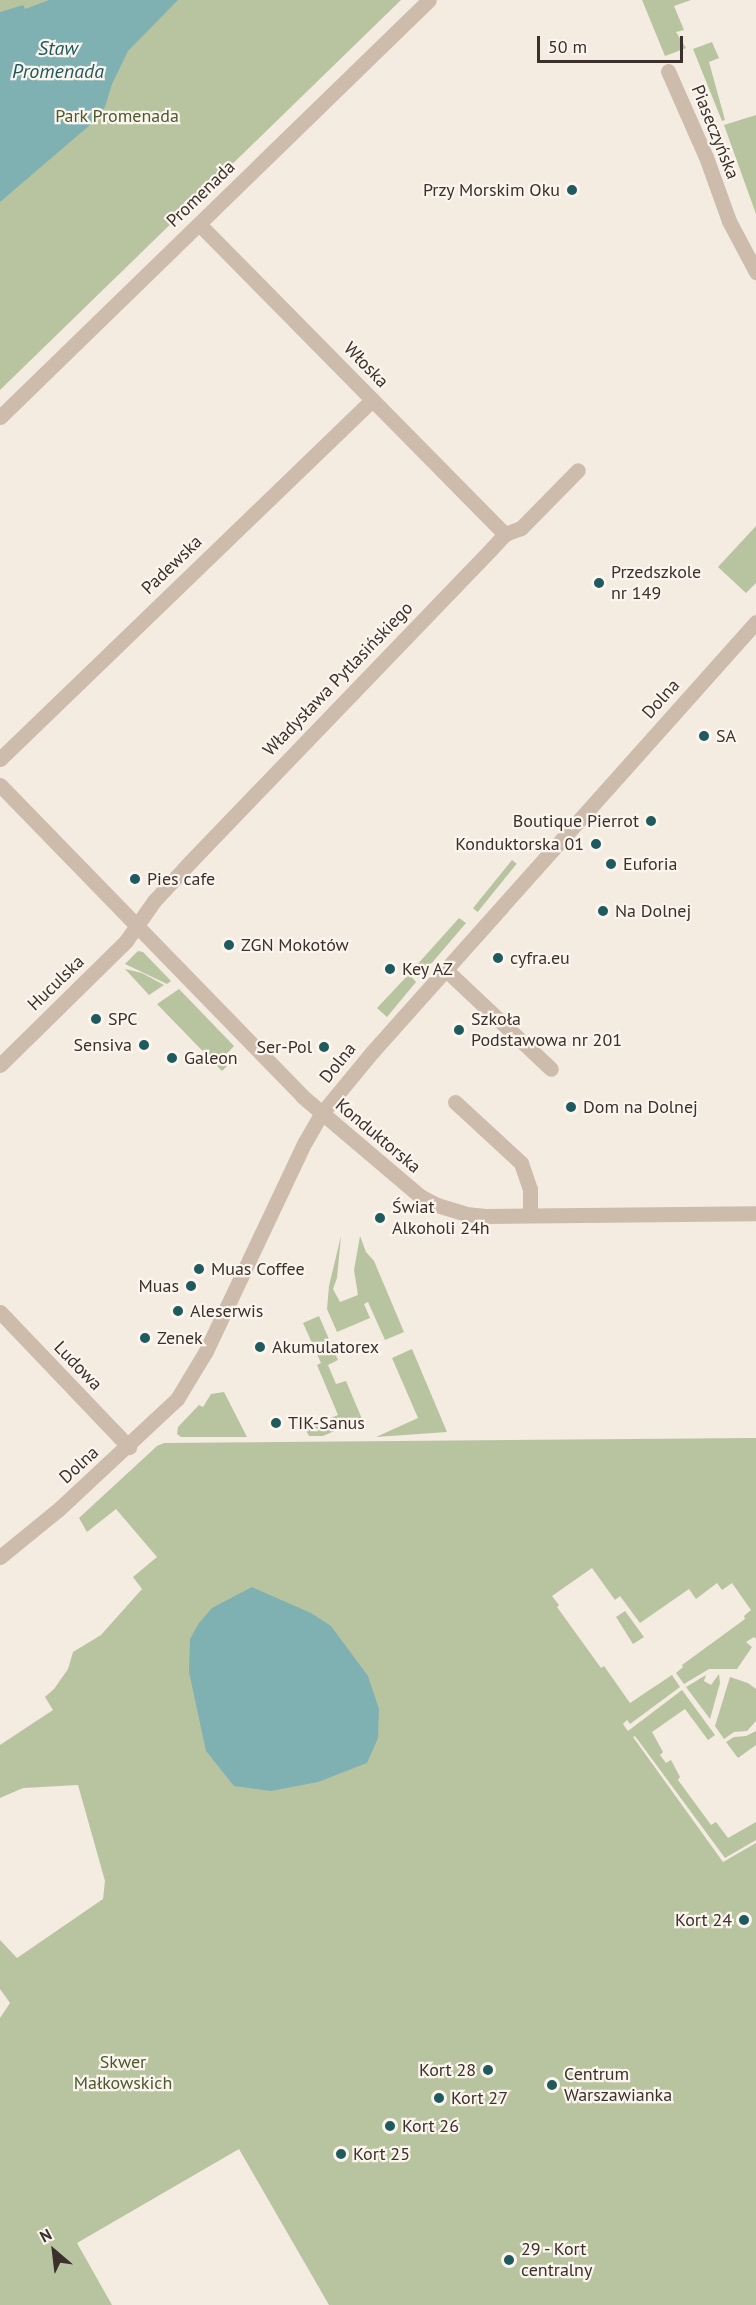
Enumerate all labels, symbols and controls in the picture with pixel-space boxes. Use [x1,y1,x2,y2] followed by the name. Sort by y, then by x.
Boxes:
[540,24,686,62] scale bar
[548,35,587,58] text: 50 m
[12,36,104,83] water label: Staw Promenada
[686,82,744,182] street label: Piaseczyńska
[55,105,179,127] park label: Park Promenada
[162,156,240,232] street label: Promenada
[422,179,560,201] place label: Przy Morskim Oku
[565,183,579,197] marker: Przy Morskim Oku
[339,338,393,392] street label: Włoska
[137,531,207,599] street label: Padewska
[611,562,701,604] place label: Przedszkole nr 149
[592,576,606,590] marker: Przedszkole nr 149
[259,597,417,761] street label: Władysława Pytlasińskiego
[638,675,684,723] street label: Dolna
[716,725,736,747] place label: SA
[697,729,711,743] marker: SA
[513,810,639,832] place label: Boutique Pierrot
[644,814,658,828] marker: Boutique Pierrot
[455,833,584,855] place label: Konduktorska 01
[589,837,603,851] marker: Konduktorska 01
[623,853,677,875] place label: Euforia
[604,857,618,871] marker: Euforia
[147,868,215,890] place label: Pies cafe
[128,872,142,886] marker: Pies cafe
[615,900,691,922] place label: Na Dolnej
[596,904,610,918] marker: Na Dolnej
[241,934,349,956] place label: ZGN Mokotów
[222,938,236,952] marker: ZGN Mokotów
[510,947,570,969] place label: cyfra.eu
[23,951,89,1015] street label: Huculska
[491,951,505,965] marker: cyfra.eu
[402,958,454,980] place label: Key AZ
[383,962,397,976] marker: Key AZ
[108,1008,138,1030] place label: SPC
[471,1009,622,1052] place label: Szkoła Podstawowa nr 201
[89,1012,103,1026] marker: SPC
[452,1023,466,1037] marker: Szkoła Podstawowa nr 201
[73,1034,132,1056] place label: Sensiva
[256,1036,312,1058] place label: Ser-Pol
[137,1038,151,1052] marker: Sensiva
[315,1039,361,1087] street label: Dolna
[317,1040,331,1054] marker: Ser-Pol
[184,1047,238,1069] place label: Galeon
[165,1051,179,1065] marker: Galeon
[331,1094,425,1178] street label: Konduktorska
[583,1096,698,1118] place label: Dom na Dolnej
[564,1100,578,1114] marker: Dom na Dolnej
[392,1197,490,1240] place label: Świat Alkoholi 24h
[373,1211,387,1225] marker: Świat Alkoholi 24h
[211,1258,305,1280] place label: Muas Coffee
[192,1262,206,1276] marker: Muas Coffee
[139,1275,179,1297] place label: Muas
[184,1279,198,1293] marker: Muas
[190,1300,263,1322] place label: Aleserwis
[171,1304,185,1318] marker: Aleserwis
[157,1327,203,1349] place label: Zenek
[138,1331,152,1345] marker: Zenek
[272,1336,379,1358] place label: Akumulatorex
[49,1337,107,1395] street label: Ludowa
[253,1340,267,1354] marker: Akumulatorex
[288,1412,365,1434] place label: TIK-Sanus
[269,1416,283,1430] marker: TIK-Sanus
[55,1442,103,1488] street label: Dolna
[675,1909,732,1931] place label: Kort 24
[737,1913,751,1927] marker: Kort 24
[74,2052,172,2094] park label: Skwer Małkowskich
[419,2059,476,2081] place label: Kort 28
[481,2063,495,2077] marker: Kort 28
[564,2064,672,2106] place label: Centrum Warszawianka
[545,2078,559,2092] marker: Centrum Warszawianka
[451,2087,508,2109] place label: Kort 27
[432,2091,446,2105] marker: Kort 27
[402,2115,459,2137] place label: Kort 26
[383,2119,397,2133] marker: Kort 26
[353,2143,410,2165] place label: Kort 25
[334,2147,348,2161] marker: Kort 25
[24,2221,84,2281] north arrow
[36,2224,55,2246] text: N
[521,2239,592,2282] place label: 29 - Kort centralny
[502,2253,516,2267] marker: 29 - Kort centralny

